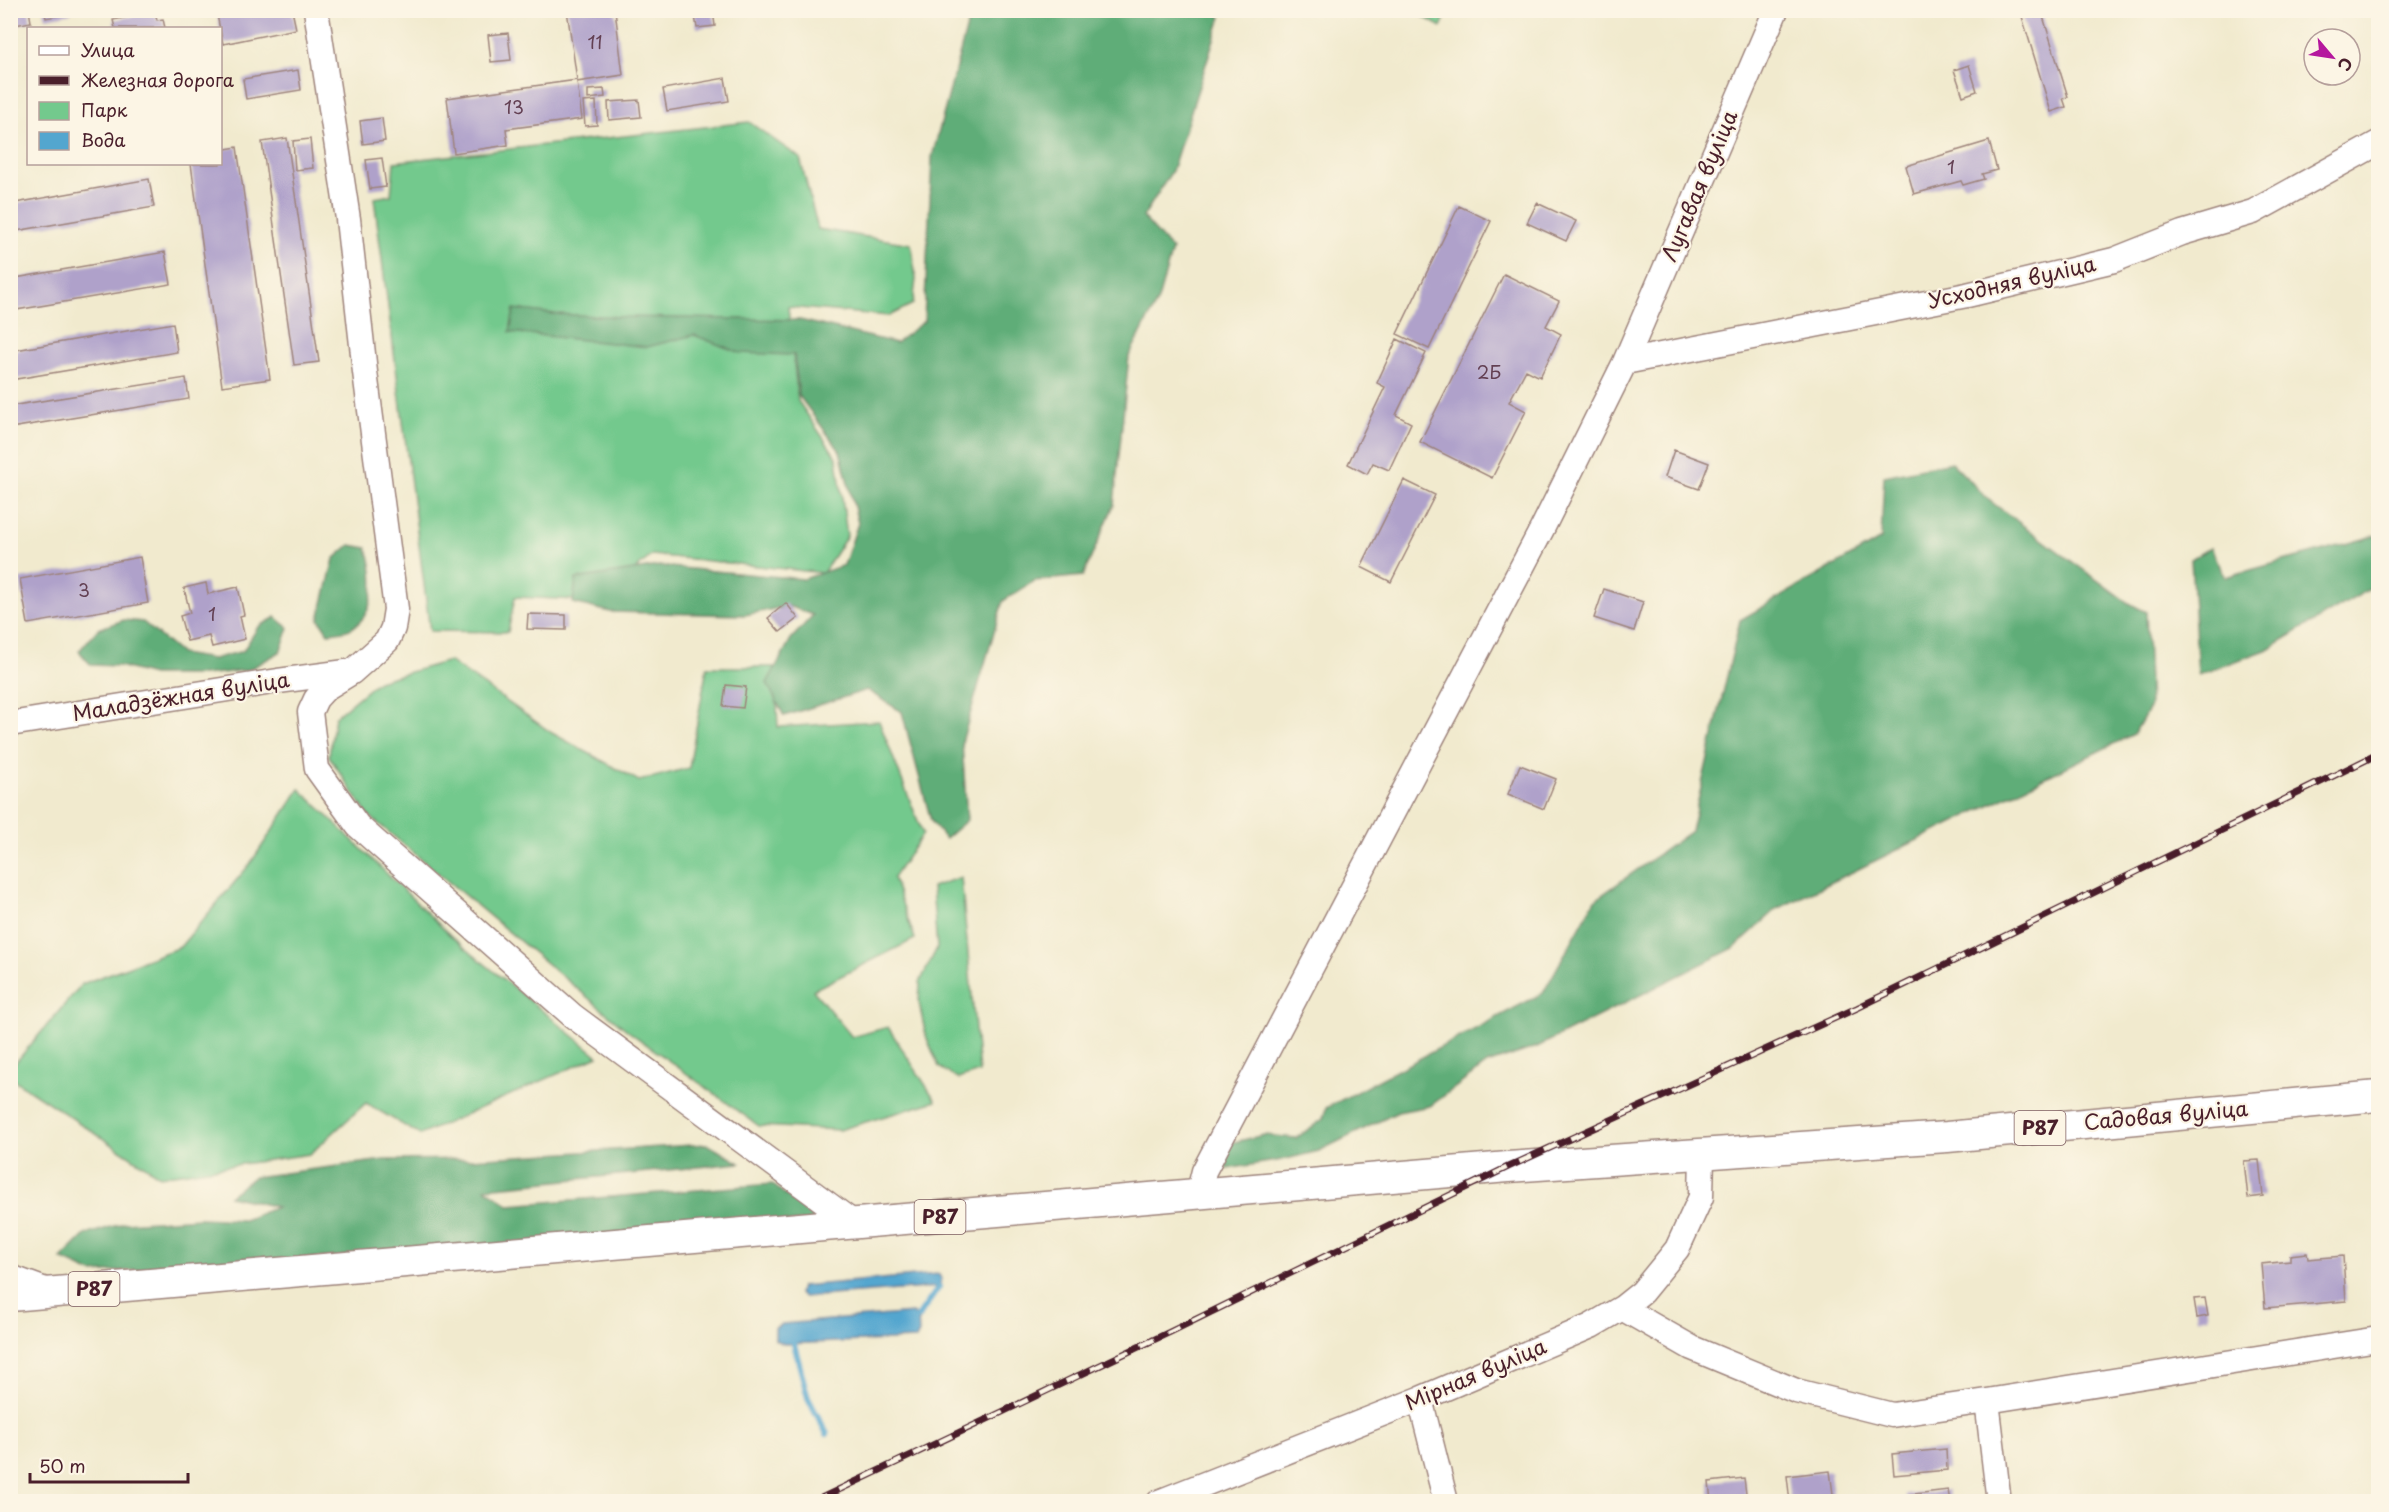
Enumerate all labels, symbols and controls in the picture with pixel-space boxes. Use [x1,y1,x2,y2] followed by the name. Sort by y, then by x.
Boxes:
[27,27,222,165] legend
[2302,27,2362,87] north arrow
[587,28,603,55] house number: 11
[81,36,135,63] text: Улица
[2333,54,2359,76] text: С
[81,66,235,93] text: Железная дорога
[504,93,524,120] house number: 13
[81,96,128,123] text: Парк
[1652,104,1745,266] street label: Лугавая вуліца
[81,126,126,153] text: Вода
[1947,153,1955,180] house number: 1
[1924,246,2099,316] street label: Усходняя вуліца
[1477,358,1501,385] house number: 2Б
[78,576,90,603] house number: 3
[208,600,216,627] house number: 1
[70,662,292,728] street label: Маладзёжная вуліца
[2082,1091,2249,1137] street label: Садовая вуліца
[2014,1111,2066,1145] road number: Р87
[914,1200,966,1234] road number: Р87
[68,1272,119,1306] road number: Р87
[1400,1329,1551,1417] street label: Мірная вуліца
[30,1446,188,1484] scale bar
[39,1452,86,1479] text: 50 m

